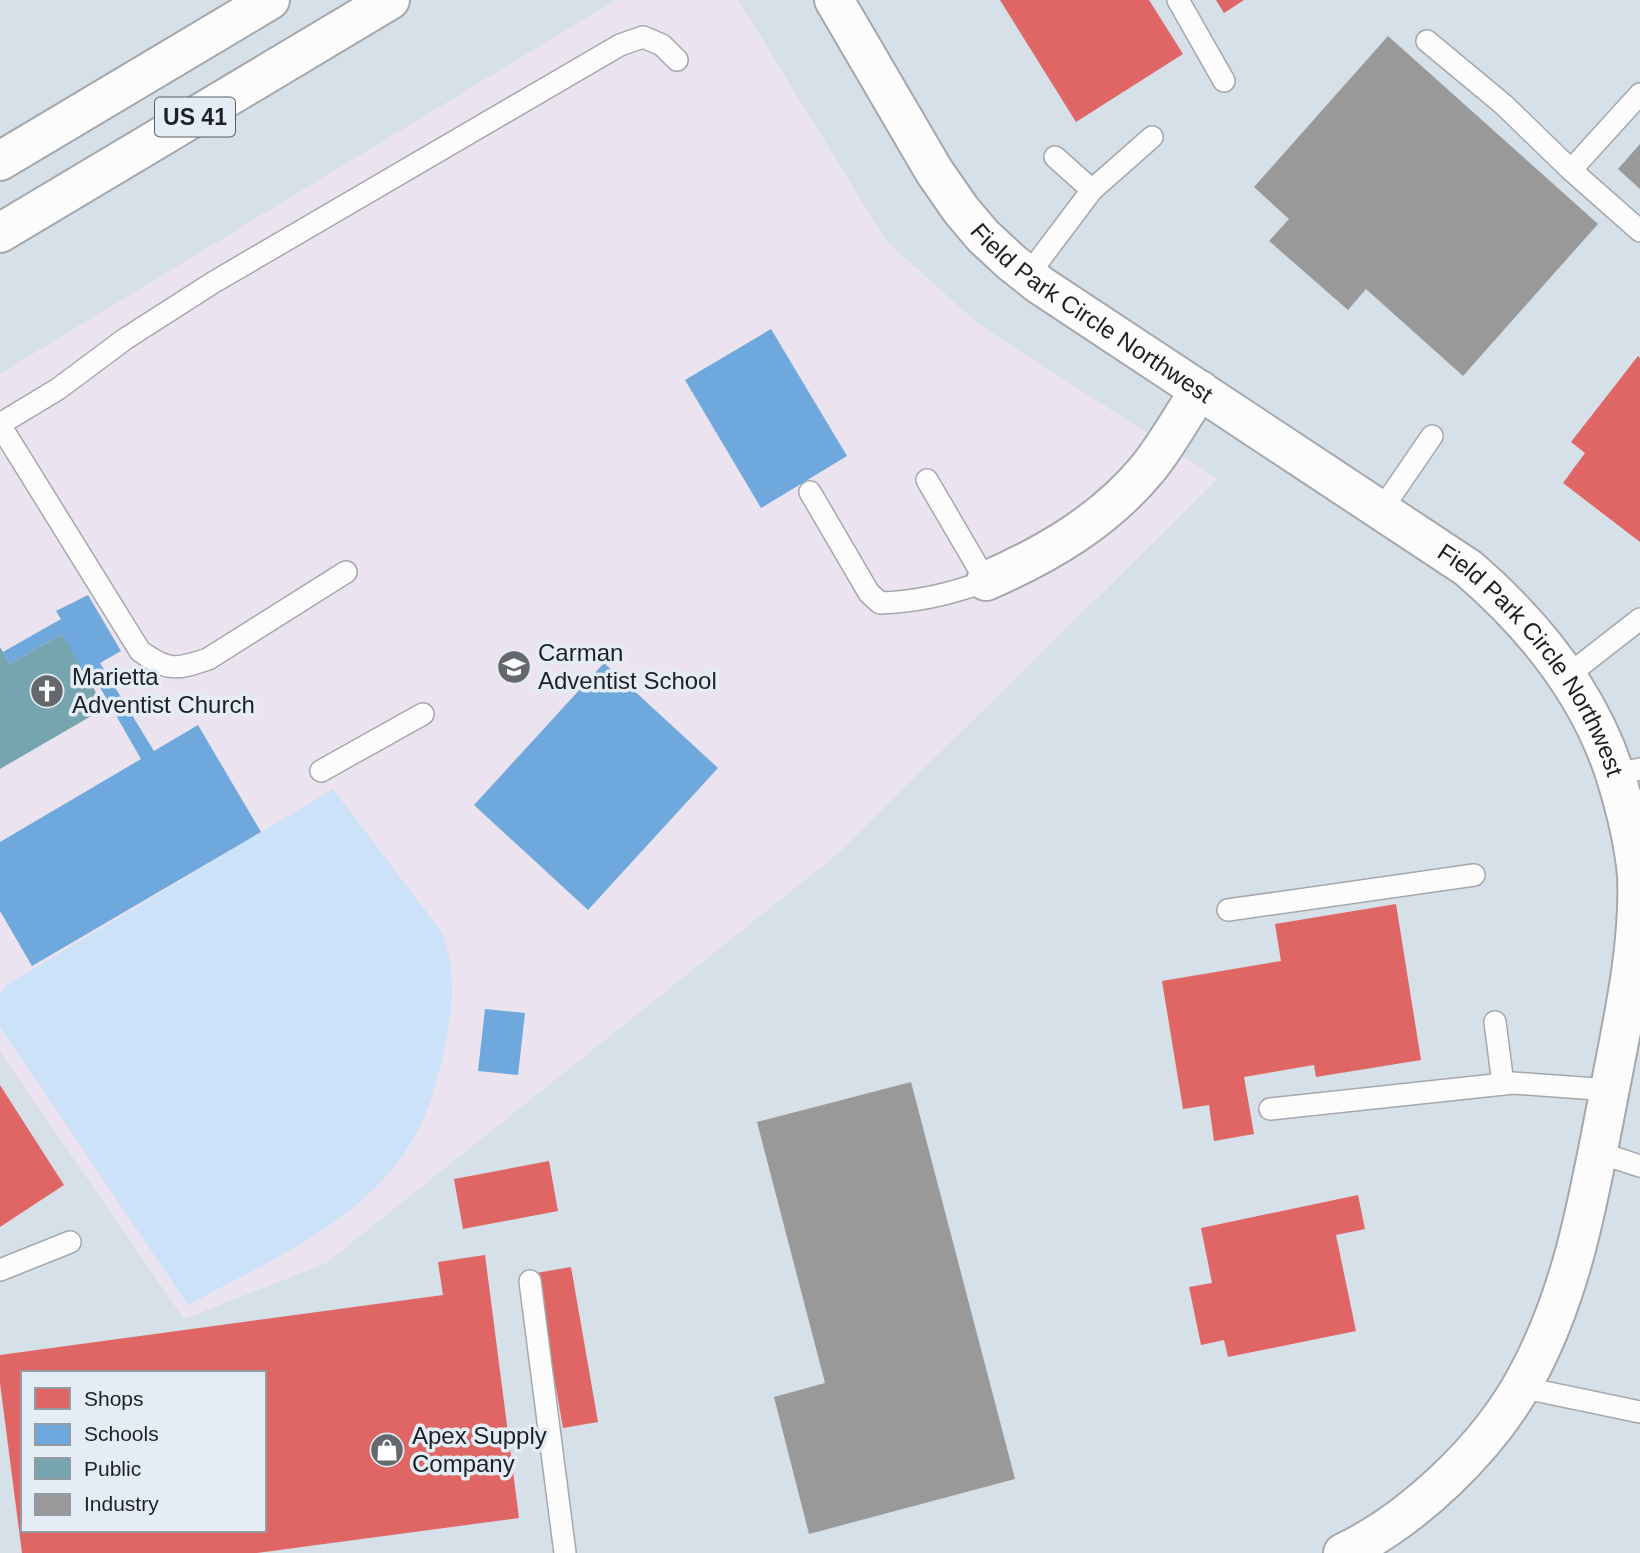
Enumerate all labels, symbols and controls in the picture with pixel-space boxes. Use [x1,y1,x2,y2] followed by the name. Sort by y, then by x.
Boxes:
[155,98,235,136] road number: US 41
[965,218,1218,408] street label: Field Park Circle Northwest
[1433,538,1629,780] street label: Field Park Circle Northwest
[538,639,717,694] place label: Carman Adventist School
[495,648,533,686] school or university icon: Carman Adventist School
[72,663,255,718] place label: Marietta Adventist Church
[28,672,66,710] church icon: Marietta Adventist Church
[21,1371,266,1532] legend
[84,1387,144,1410] text: Shops
[84,1422,159,1445] text: Schools
[412,1422,547,1477] place label: Apex Supply Company
[368,1431,406,1469] shop icon: Apex Supply Company
[84,1457,141,1480] text: Public
[84,1492,159,1515] text: Industry

